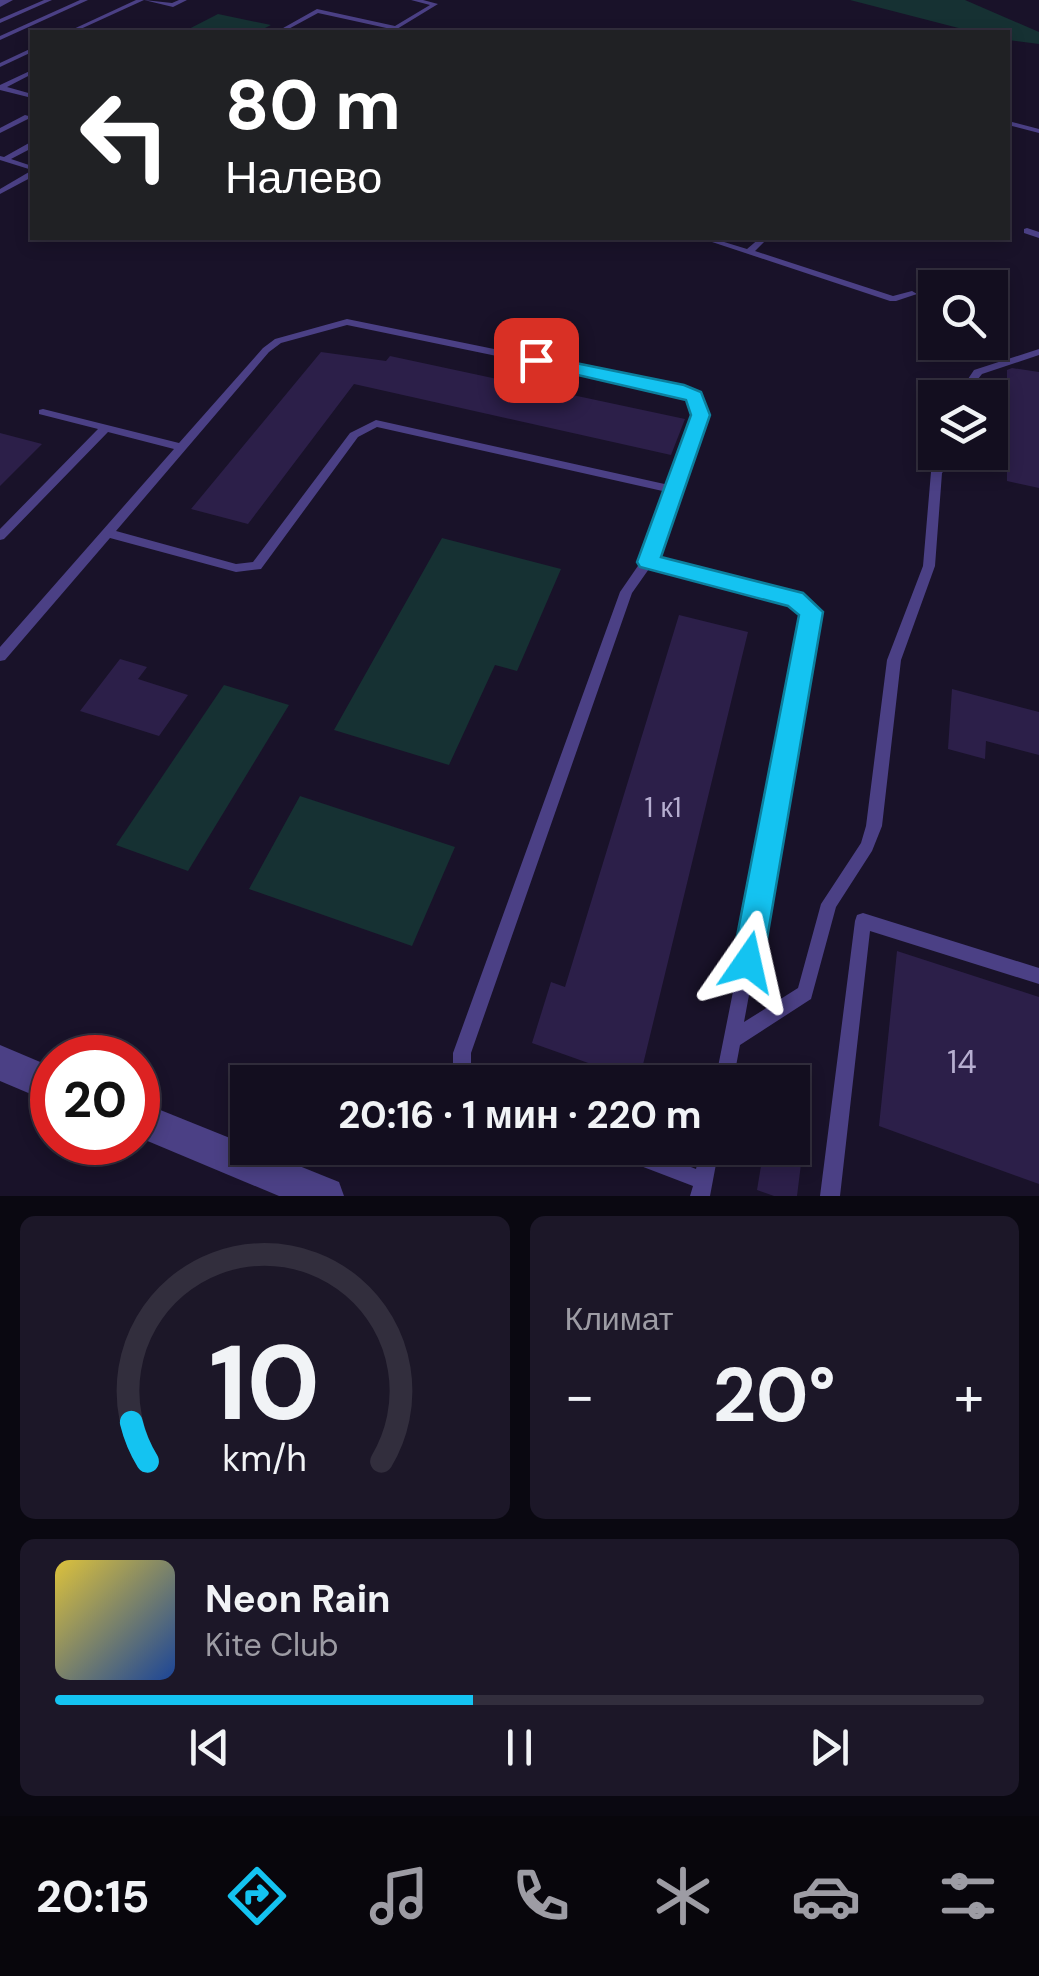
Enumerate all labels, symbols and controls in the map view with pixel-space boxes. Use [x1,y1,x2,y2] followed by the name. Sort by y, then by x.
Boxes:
[225,60,401,151] text: 80 m
[60,70,190,200] icon: left
[225,148,382,207] text: Налево
[918,270,1008,470] map controls
[918,270,1008,360] button: search
[494,318,579,403] pin
[509,333,564,388] icon: arrive
[918,380,1008,470] button: layers
[644,789,682,826] house number: 1 к1
[696,910,800,1014] position arrow
[30,1035,160,1165] speed limit sign: 20
[947,1041,977,1083] house number: 14
[338,1090,702,1140] text: 20:16 · 1 мин · 220 m
[565,1298,673,1340] text: Климат
[209,1316,320,1451] text: 10
[713,1347,836,1444] text: 20°
[565,1360,595,1432] text: −
[954,1360,984,1432] text: +
[223,1436,307,1482] text: km/h
[205,1574,390,1624] text: Neon Rain
[205,1624,339,1666] text: Kite Club
[182,1720,237,1775] icon: previous
[492,1720,547,1775] icon: pause
[802,1720,857,1775] icon: next
[222,1861,292,1931] icon: directions
[364,1861,434,1931] icon: music
[506,1861,576,1931] icon: phone
[648,1861,718,1931] icon: climate
[791,1861,861,1931] icon: car
[933,1861,1003,1931] icon: filters
[36,1867,149,1926] text: 20:15

